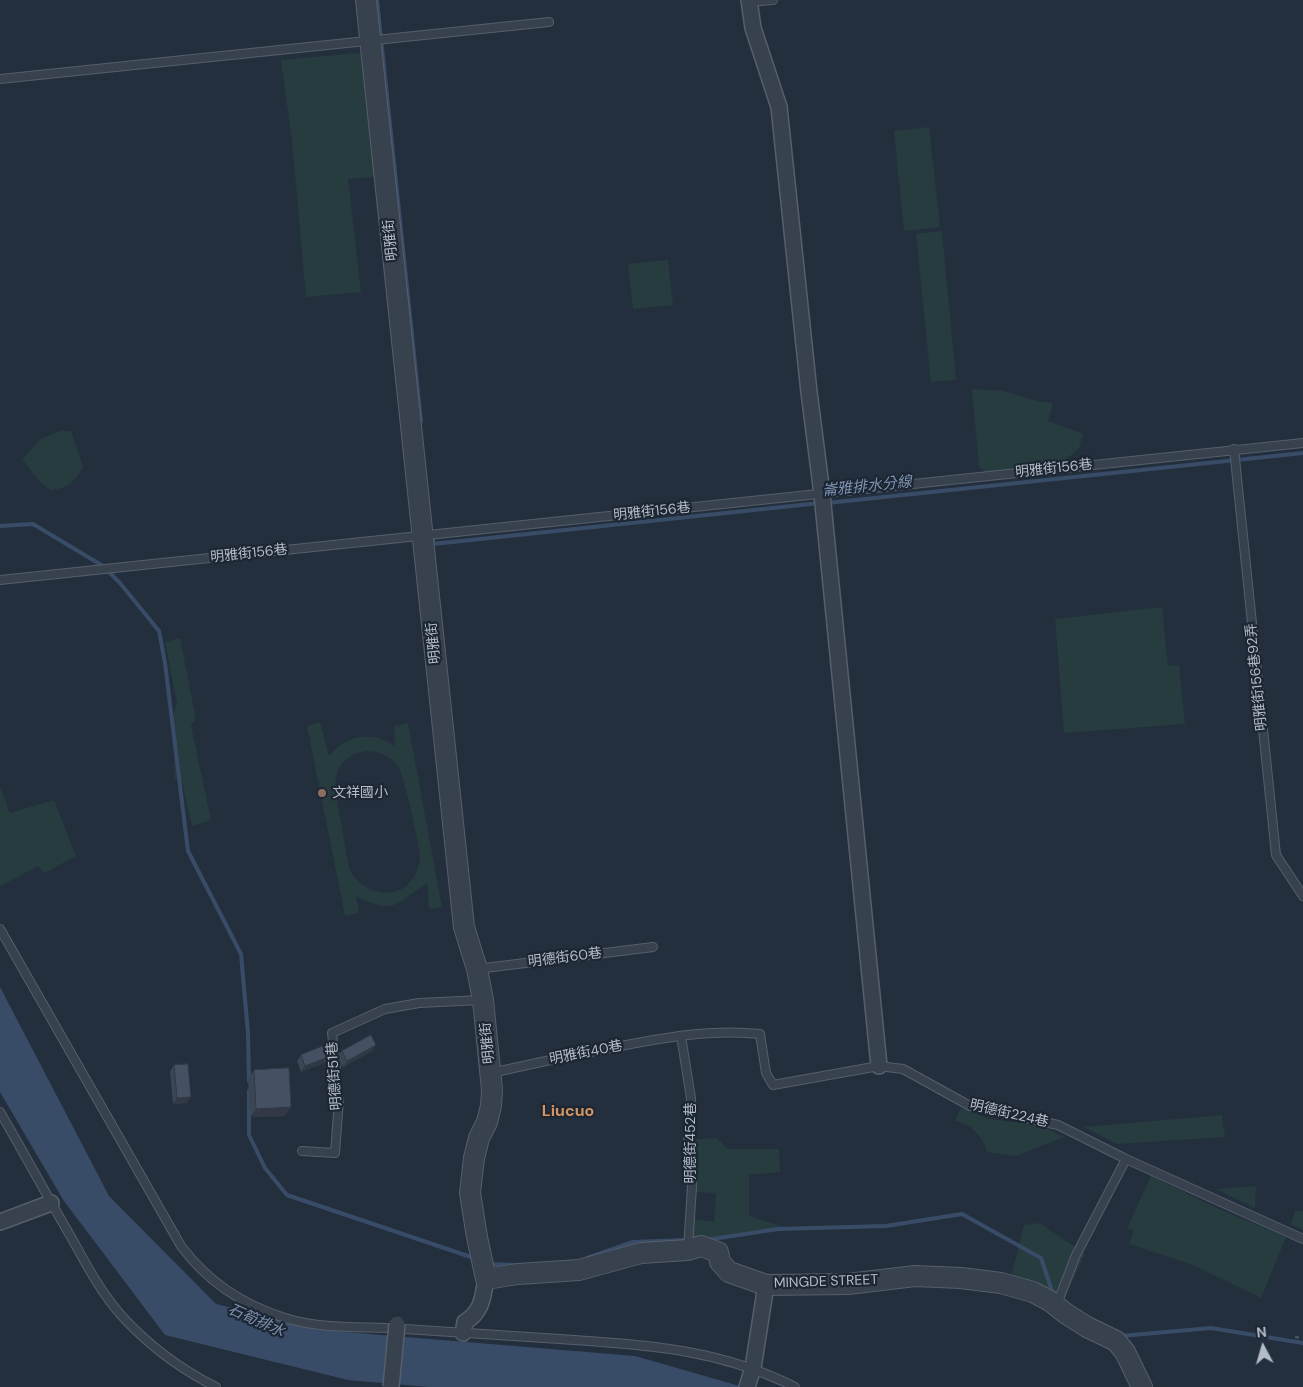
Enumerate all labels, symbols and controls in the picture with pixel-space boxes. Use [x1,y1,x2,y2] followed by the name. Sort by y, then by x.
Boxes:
[380,218,402,262] street label: 明雅街
[1014,457,1094,481] street label: 明雅街156巷
[821,473,913,501] water label: 崙雅排水分線
[612,500,692,524] street label: 明雅街156巷
[209,542,289,566] street label: 明雅街156巷
[423,621,445,665] street label: 明雅街
[1243,622,1271,732] street label: 明雅街156巷92弄
[332,785,388,801] place label: 文祥國小
[316,787,328,799] marker: 文祥國小
[527,945,603,971] street label: 明德街60巷
[477,1021,499,1065] street label: 明雅街
[548,1038,624,1068] street label: 明雅街40巷
[324,1041,346,1111] street label: 明德街51巷
[968,1097,1050,1131] street label: 明德街224巷
[542,1102,594,1122] district label: Liucuo
[683,1103,699,1183] street label: 明德街452巷
[774,1272,878,1292] street label: MINGDE STREET
[225,1301,287,1341] water label: 石筍排水
[1238,1322,1288,1372] north arrow
[1255,1323,1267,1342] text: N

